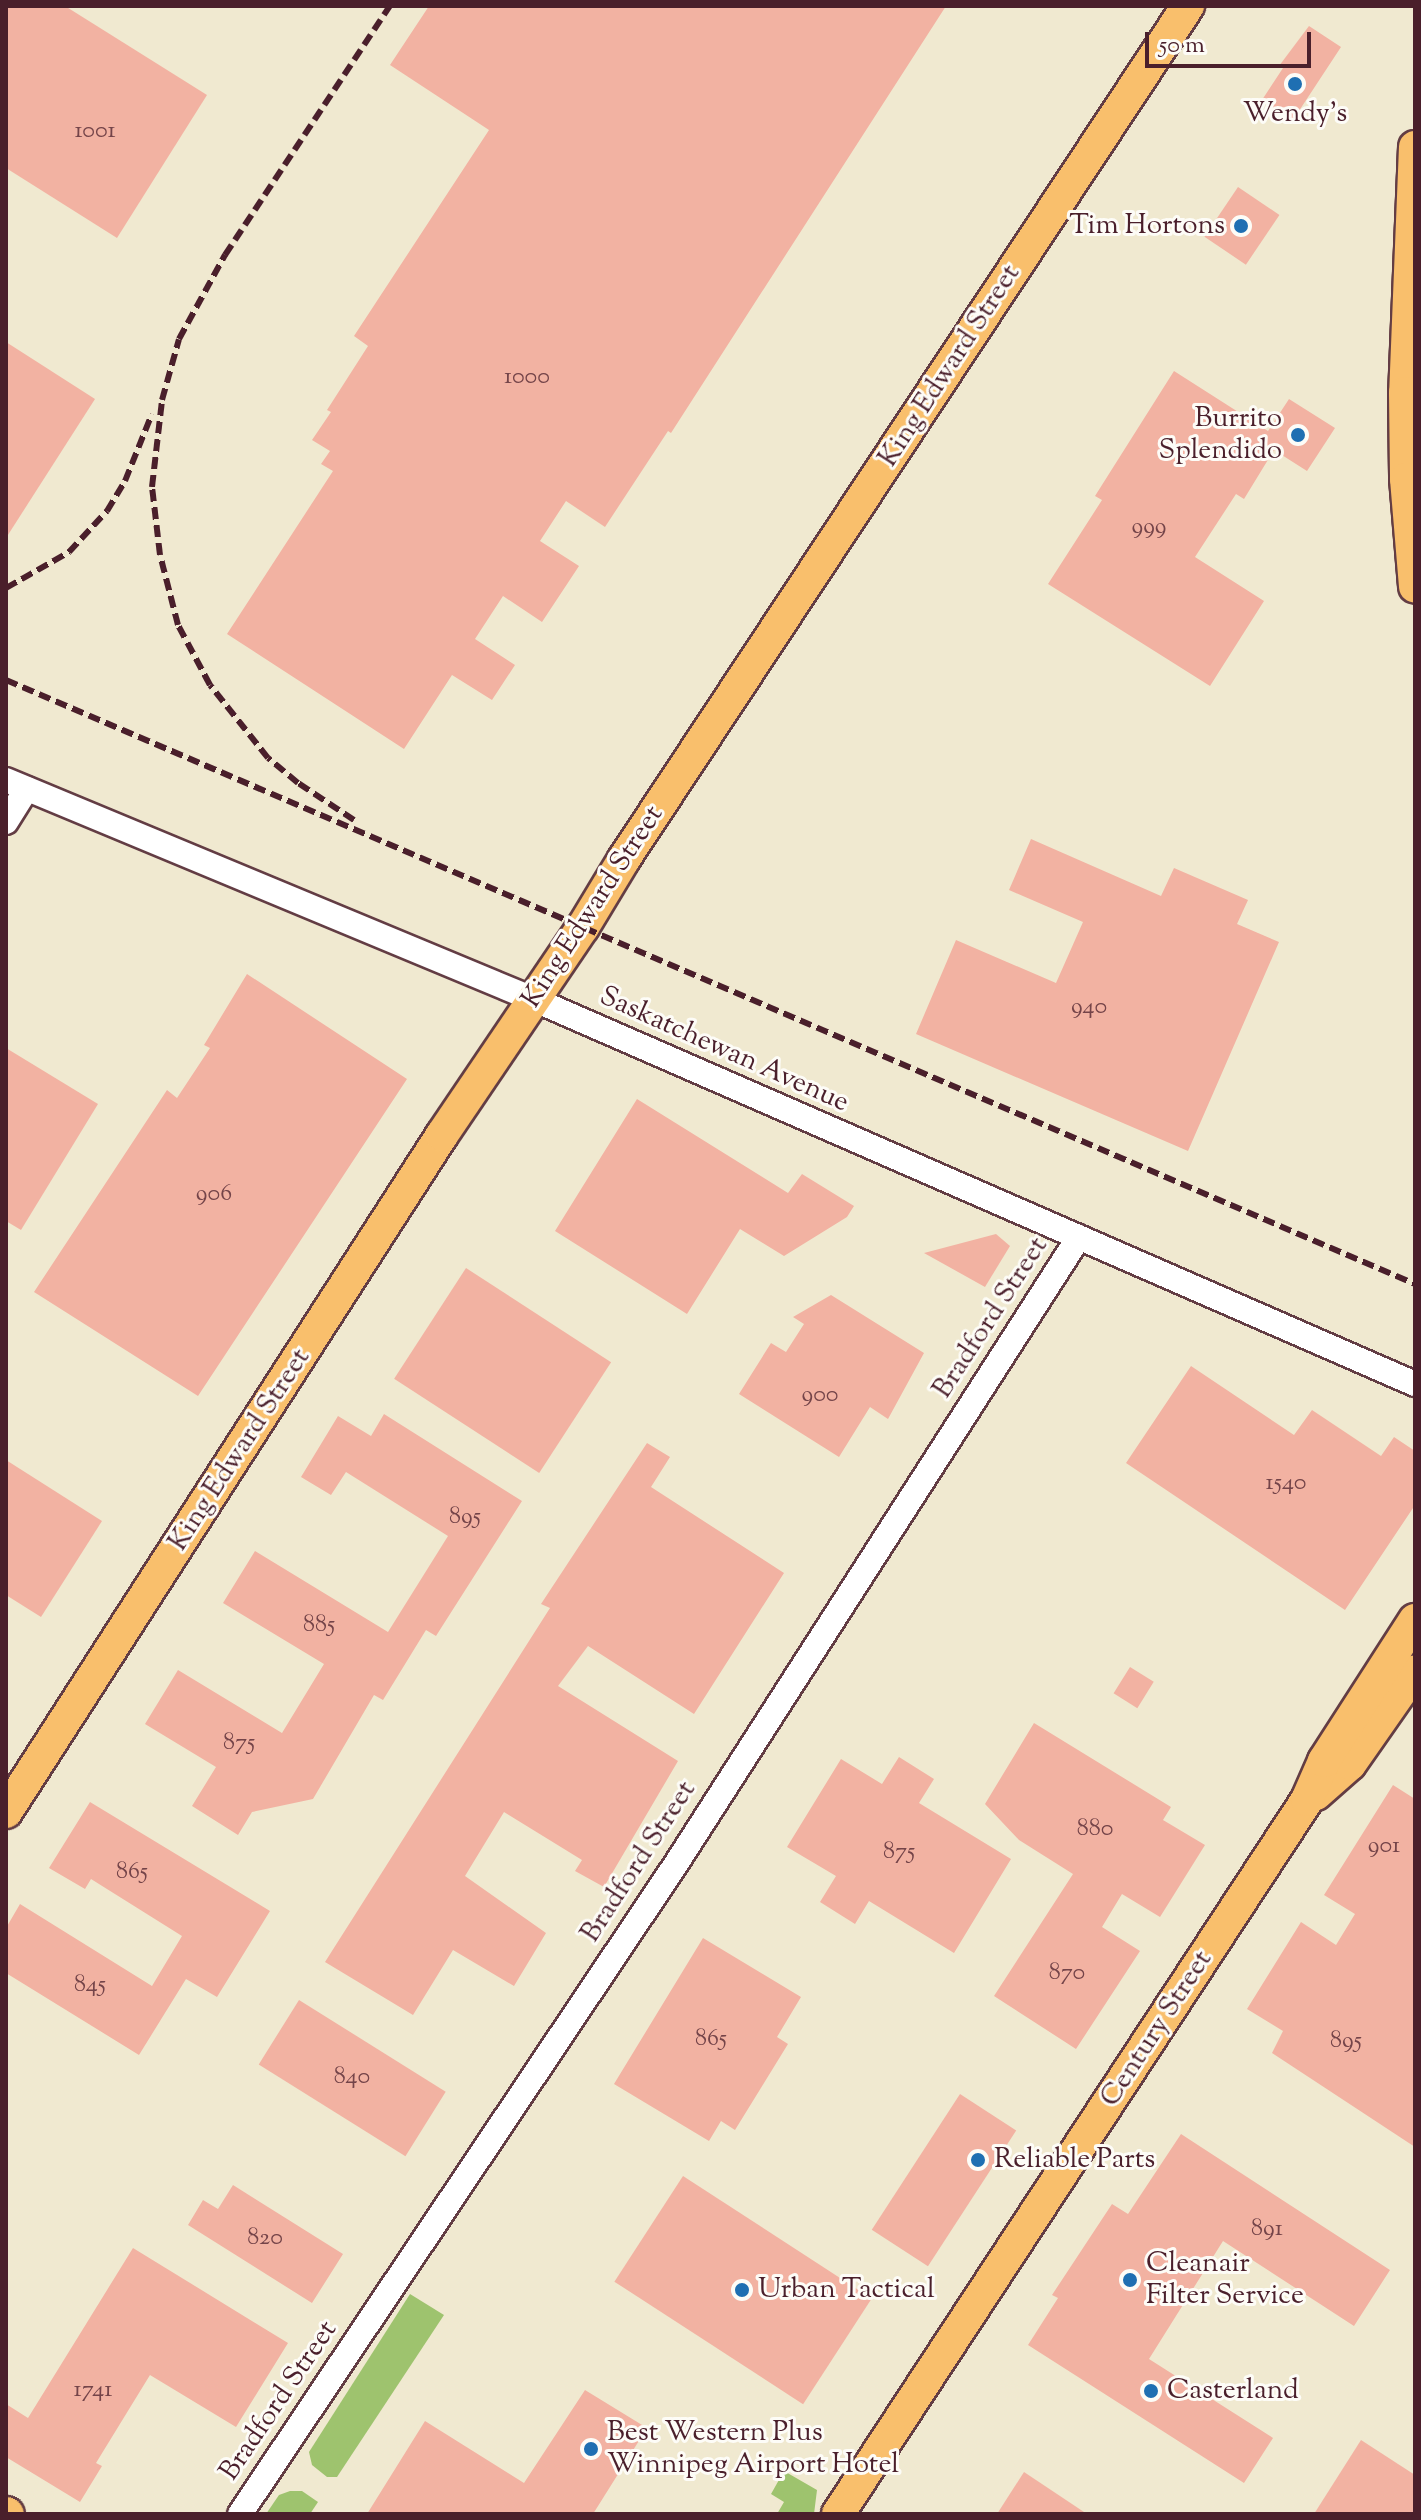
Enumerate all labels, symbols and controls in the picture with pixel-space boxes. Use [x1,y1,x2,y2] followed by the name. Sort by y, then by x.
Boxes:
[1149,16,1315,66] scale bar
[1159,29,1205,63] text: 50 m
[1286,75,1304,93] marker: Wendy's
[1243,97,1347,131] place label: Wendy's
[74,118,116,146] house number: 1001
[1069,209,1225,243] place label: Tim Hortons
[1232,217,1250,235] marker: Tim Hortons
[872,258,1028,474] street label: King Edward Street
[504,364,550,392] house number: 1000
[1159,402,1282,468] place label: Burrito Splendido
[1289,426,1307,444] marker: Burrito Splendido
[1132,514,1166,542] house number: 999
[515,799,671,1015] street label: King Edward Street
[594,980,854,1120] street label: Saskatchewan Avenue
[1071,994,1107,1022] house number: 940
[196,1181,232,1209] house number: 906
[926,1231,1056,1405] street label: Bradford Street
[162,1342,318,1558] street label: King Edward Street
[801,1382,839,1410] house number: 900
[1266,1470,1306,1498] house number: 1540
[449,1504,481,1532] house number: 895
[303,1612,335,1640] house number: 885
[223,1730,255,1758] house number: 875
[574,1775,704,1949] street label: Bradford Street
[1077,1816,1113,1844] house number: 880
[1368,1833,1400,1861] house number: 901
[883,1839,915,1867] house number: 875
[116,1859,148,1887] house number: 865
[1094,1945,1220,2113] street label: Century Street
[1049,1960,1085,1988] house number: 870
[74,1972,106,2000] house number: 845
[695,2026,727,2054] house number: 865
[1330,2028,1362,2056] house number: 895
[334,2064,370,2092] house number: 840
[994,2143,1155,2177] place label: Reliable Parts
[969,2151,987,2169] marker: Reliable Parts
[1251,2216,1283,2244] house number: 891
[247,2225,283,2253] house number: 820
[1146,2247,1304,2313] place label: Cleanair Filter Service
[1121,2271,1139,2289] marker: Cleanair Filter Service
[758,2273,935,2307] place label: Urban Tactical
[733,2281,751,2299] marker: Urban Tactical
[213,2315,345,2487] street label: Bradford Street
[1167,2374,1299,2408] place label: Casterland
[74,2377,112,2405] house number: 1741
[1142,2382,1160,2400] marker: Casterland
[607,2416,899,2482] place label: Best Western Plus Winnipeg Airport Hotel
[582,2440,600,2458] marker: Best Western Plus Winnipeg Airport Hotel

